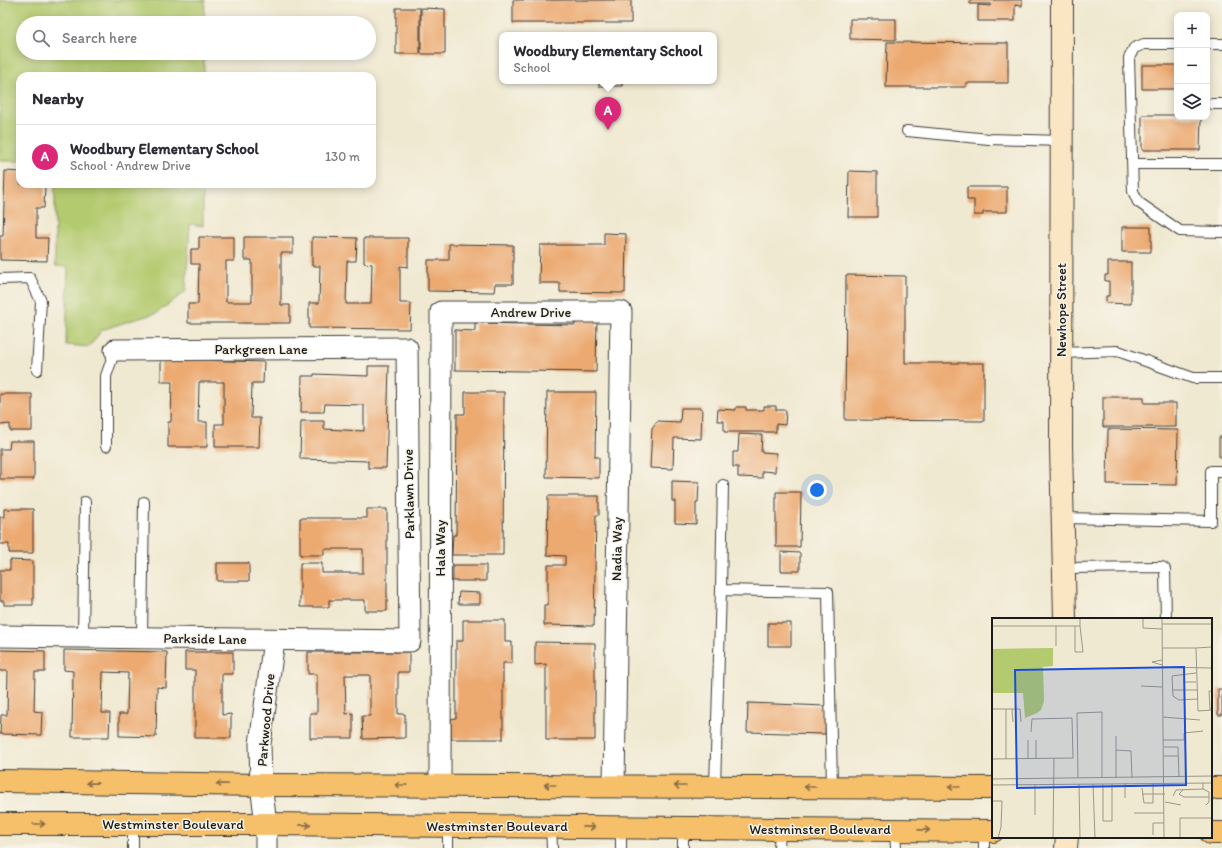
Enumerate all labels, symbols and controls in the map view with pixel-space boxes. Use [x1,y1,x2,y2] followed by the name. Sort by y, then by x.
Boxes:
[1174,12,1210,120] map controls
[1174,12,1210,48] button: +
[16,16,376,60] search box
[30,27,52,49] icon: search
[62,29,137,47] text: Search here
[499,32,717,84] popup
[514,42,702,60] text: Woodbury Elementary School
[1174,48,1210,84] button: −
[514,60,551,75] text: School
[1174,84,1210,120] button: layers
[32,88,84,108] text: Nearby
[595,97,621,130] pin: A
[70,140,259,158] text: Woodbury Elementary School
[41,149,49,164] text: A
[325,149,360,164] text: 130 m
[70,158,191,173] text: School · Andrew Drive
[1053,263,1070,357] street label: Newhope Street
[491,304,572,321] street label: Andrew Drive
[214,341,308,358] street label: Parkgreen Lane
[400,448,418,539] street label: Parklawn Drive
[807,480,827,500] your location
[608,516,626,581] street label: Nadia Way
[432,519,449,576] street label: Hala Way
[992,618,1212,838] inset map
[163,630,247,648] street label: Parkside Lane
[253,672,279,767] street label: Parkwood Drive
[86,779,99,786] one-way arrow
[216,780,229,788] one-way arrow
[395,781,408,789] one-way arrow
[544,782,557,789] one-way arrow
[674,782,687,790] one-way arrow
[804,783,817,791] one-way arrow
[948,783,961,791] one-way arrow
[102,816,244,833] street label: Westminster Boulevard
[426,818,568,835] street label: Westminster Boulevard
[32,820,45,828] one-way arrow
[298,821,311,829] one-way arrow
[749,821,891,838] street label: Westminster Boulevard
[582,823,595,831] one-way arrow
[917,826,930,834] one-way arrow

